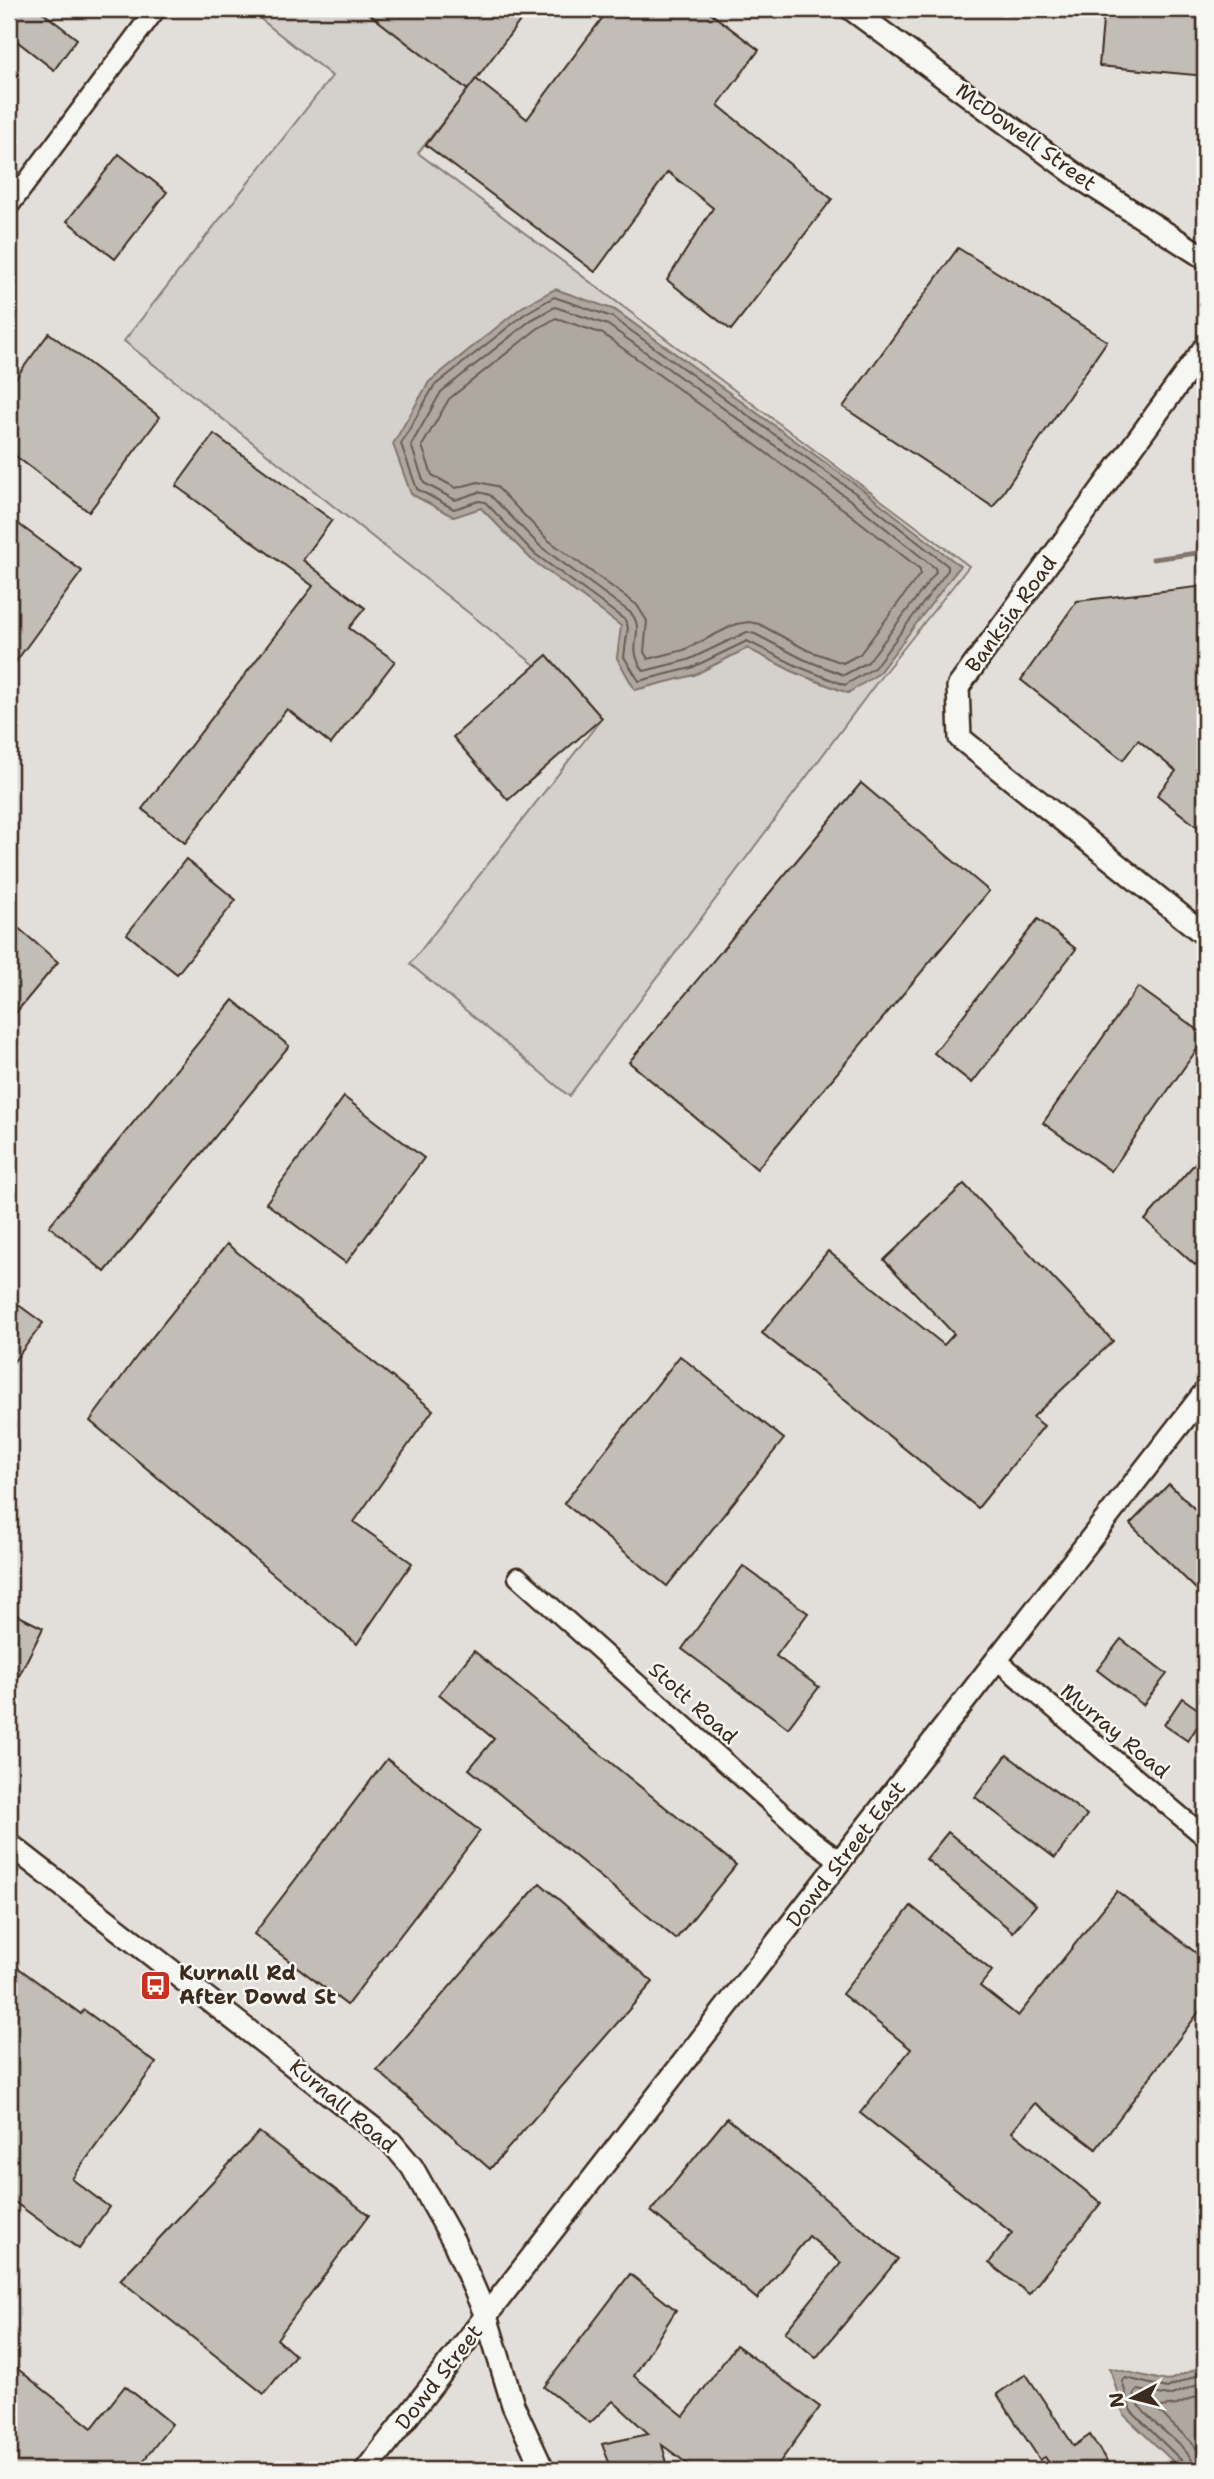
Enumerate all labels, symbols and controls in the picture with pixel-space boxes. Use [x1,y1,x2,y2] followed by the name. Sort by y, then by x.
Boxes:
[950,76,1102,198] street label: McDowell Street
[959,550,1063,678] street label: Banksia Road
[643,1656,743,1750] street label: Stott Road
[1054,1677,1176,1785] street label: Murray Road
[780,1775,912,1933] street label: Dowd Street East
[179,1959,336,2011] place label: Kurnall Rd After Dowd St
[139,1968,173,2002] bus stop icon: Kurnall Rd After Dowd St
[283,2053,403,2159] street label: Kurnall Road
[389,2319,489,2435] street label: Dowd Street
[1098,2364,1168,2434] north arrow
[1103,2391,1130,2409] text: N

